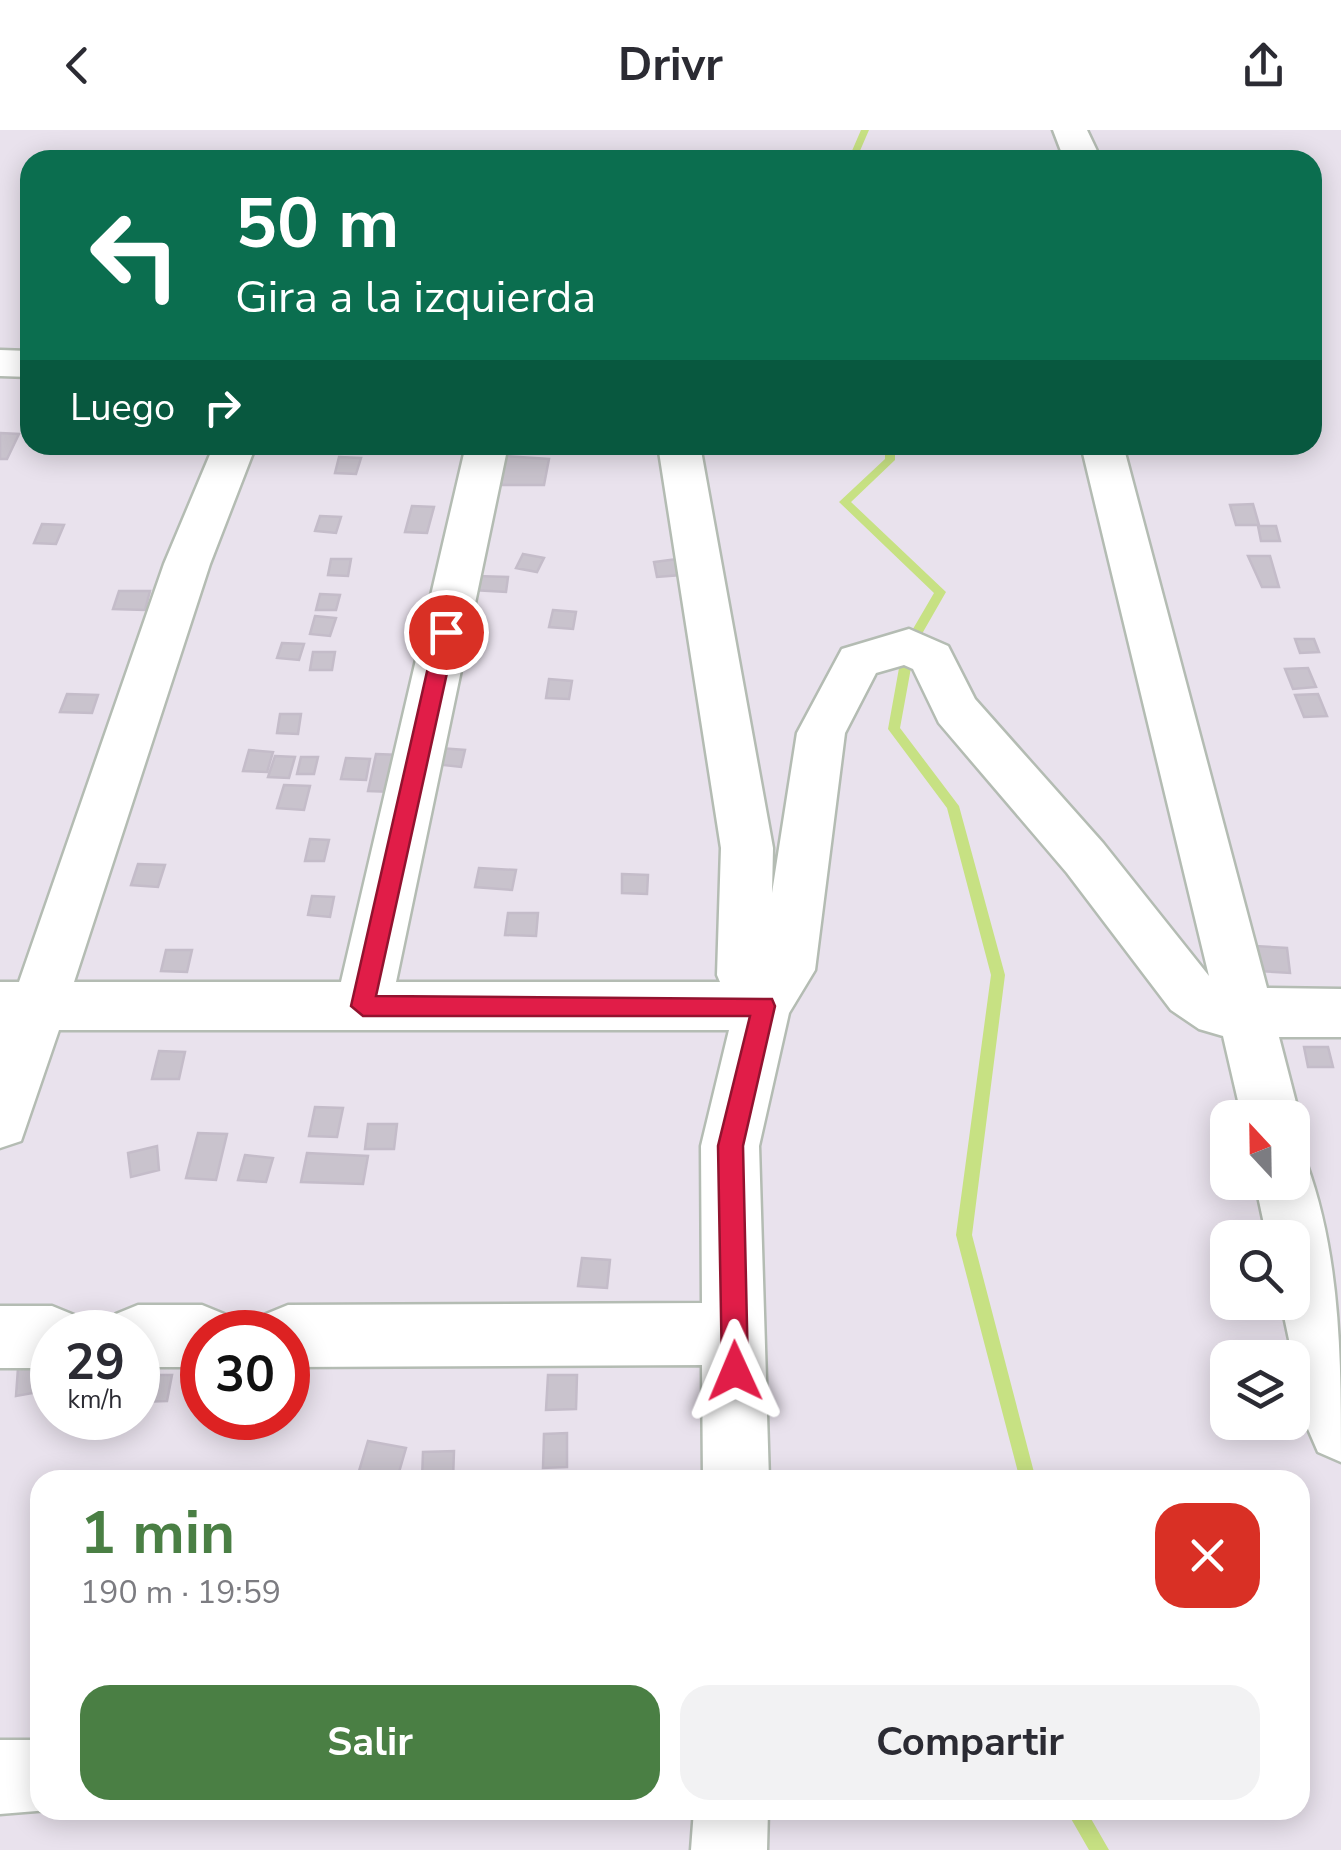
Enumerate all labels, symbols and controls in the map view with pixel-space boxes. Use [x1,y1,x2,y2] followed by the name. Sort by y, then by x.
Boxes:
[618,35,723,96] text: Drivr
[50,38,105,93] icon: back
[1236,38,1291,93] icon: share
[235,176,399,272] text: 50 m
[70,190,200,320] icon: left
[235,267,596,328] text: Gira a la izquierda
[195,380,250,435] icon: right
[70,382,175,433] text: Luego
[404,590,489,675] pin
[419,605,474,660] icon: arrive
[1210,1100,1310,1200] north arrow
[1210,1100,1310,1440] map controls
[1210,1220,1310,1320] button: search
[180,1310,310,1440] speed limit sign: 30
[683,1319,787,1423] position arrow
[65,1328,125,1397] text: 29
[1210,1340,1310,1440] button: layers
[67,1383,123,1417] text: km/h
[80,1492,235,1574] text: 1 min
[1155,1503,1260,1608] button: close
[80,1571,281,1614] text: 190 m · 19:59
[80,1685,660,1800] button: Salir
[680,1685,1260,1800] button: Compartir

